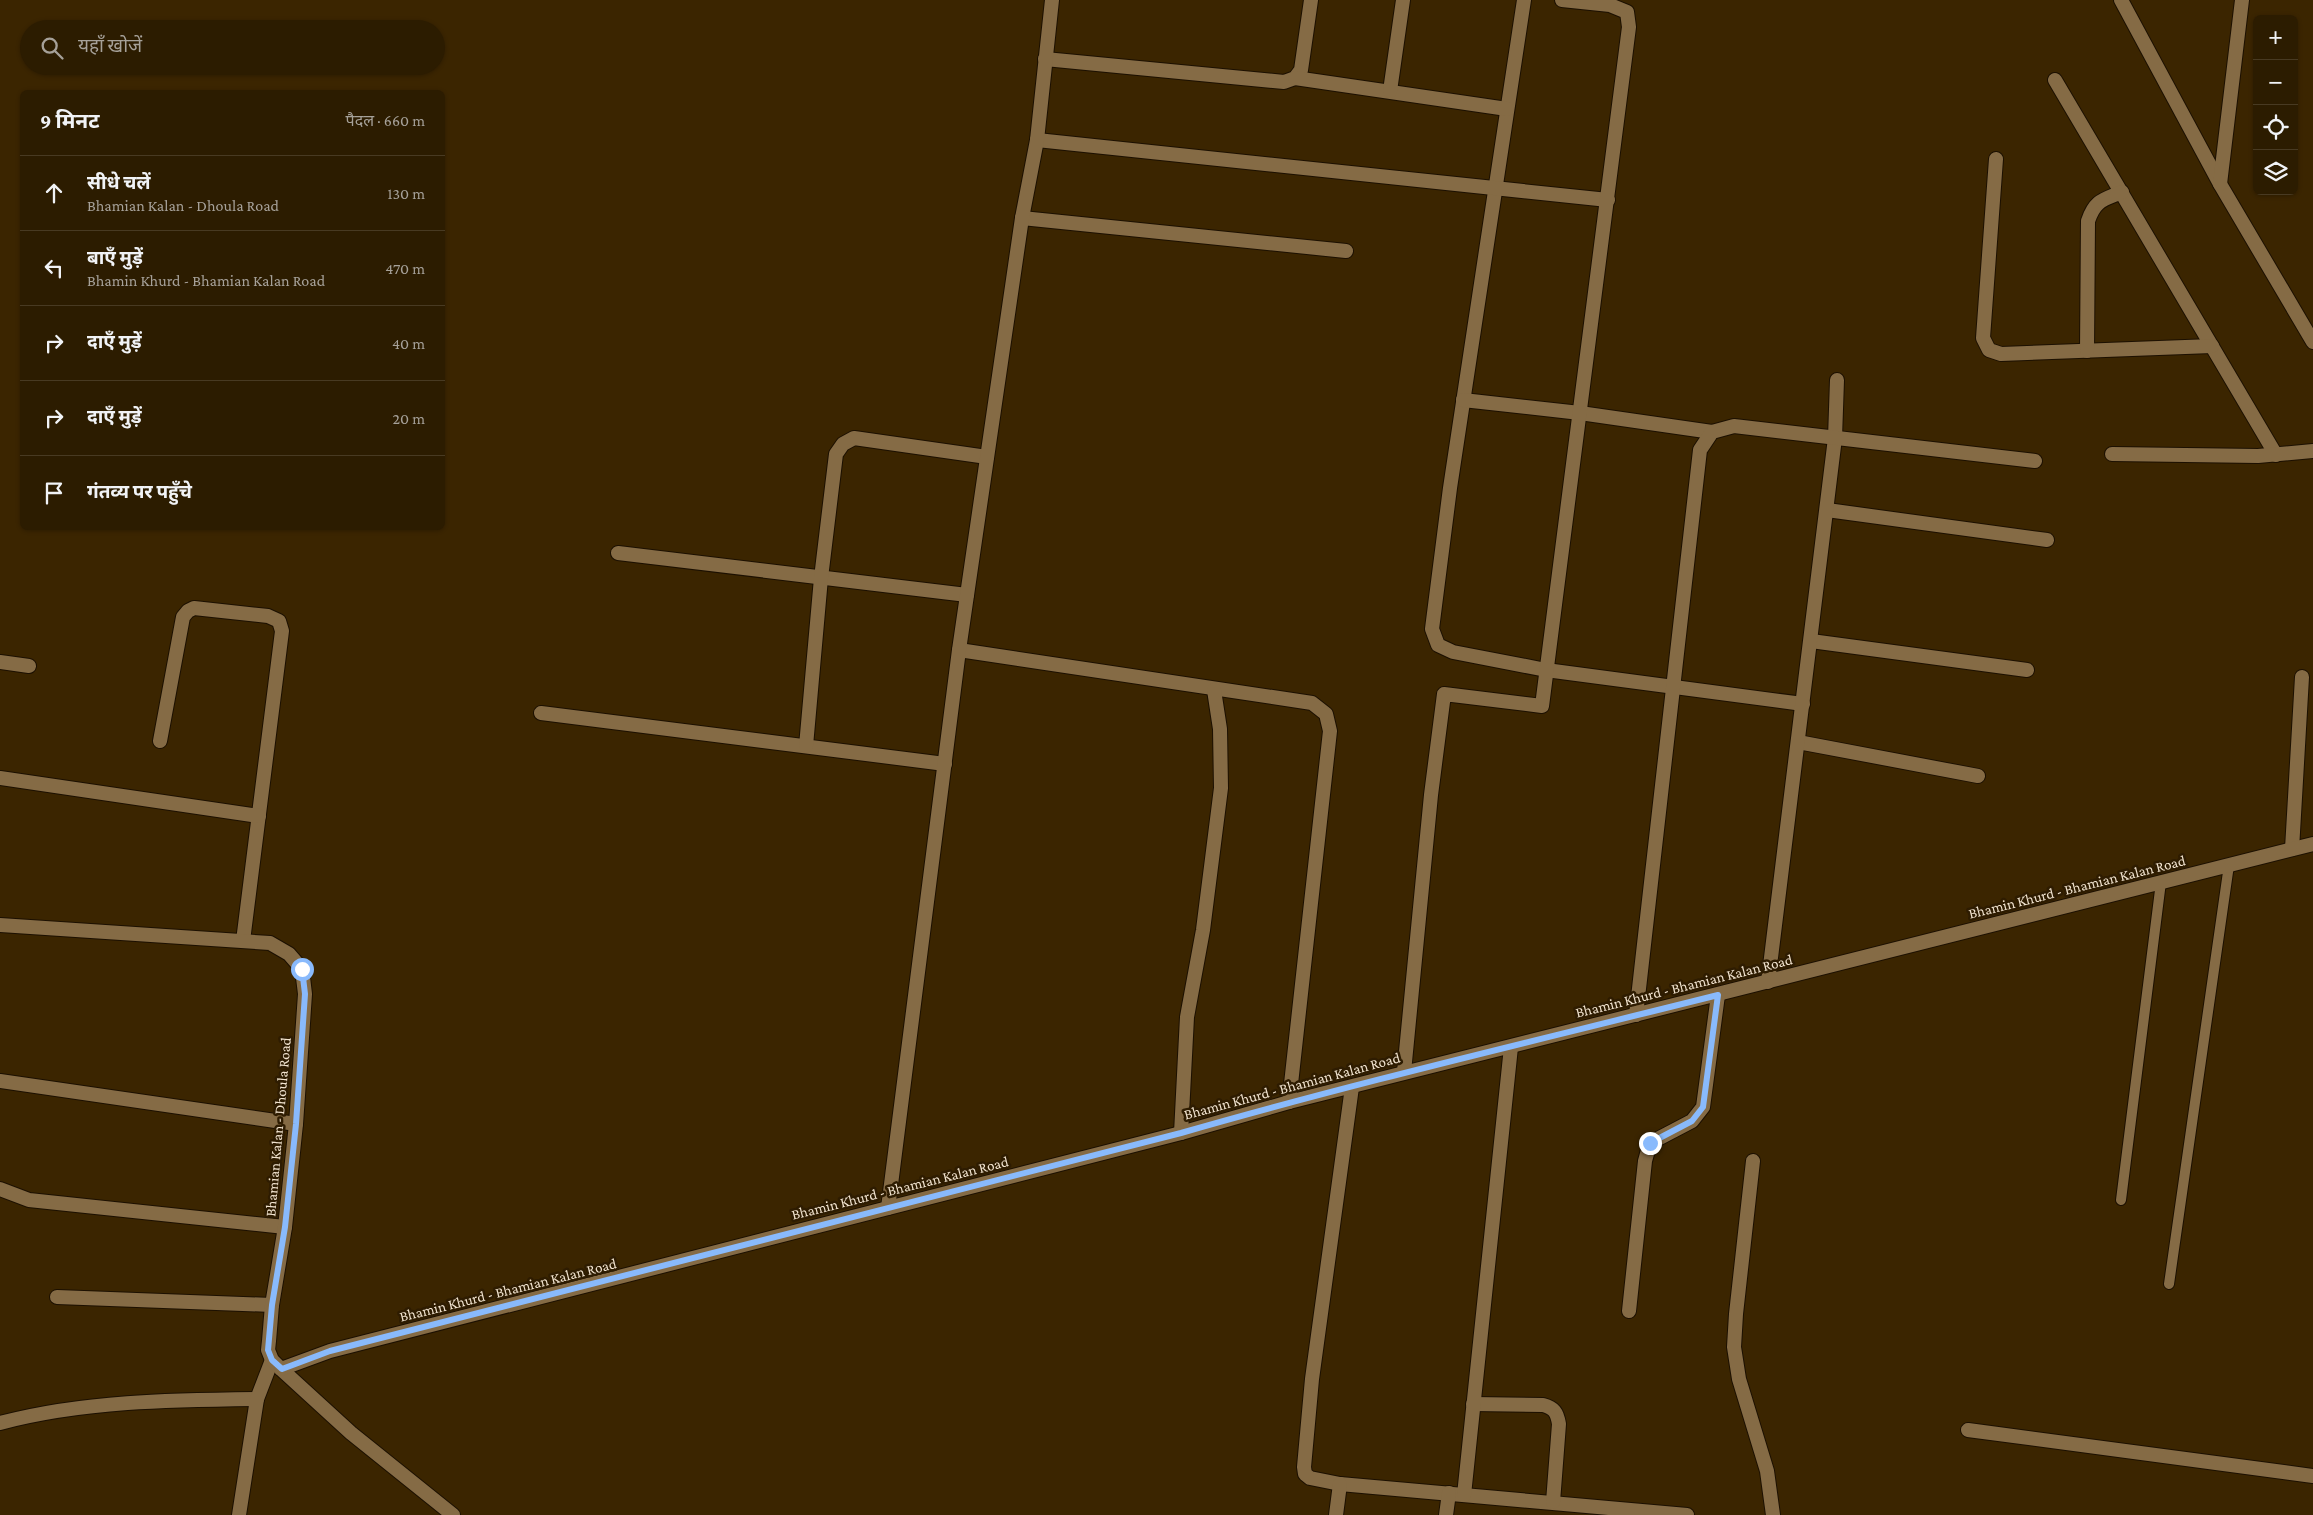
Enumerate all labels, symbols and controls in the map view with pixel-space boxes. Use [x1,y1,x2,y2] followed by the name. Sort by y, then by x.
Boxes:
[2253,15,2298,195] map controls
[2253,15,2298,60] button: +
[20,20,445,75] search box
[38,34,66,62] icon: search
[78,35,142,56] text: यहाँ खोजें
[2253,60,2298,105] button: −
[2253,105,2298,150] button: locate
[40,109,100,133] text: 9 मिनट
[346,112,425,129] text: पैदल · 660 m
[2253,150,2298,195] button: layers
[87,172,151,193] text: सीधे चलें
[40,179,68,207] icon: ahead
[387,185,425,202] text: 130 m
[87,197,279,214] text: Bhamian Kalan - Dhoula Road
[87,247,143,268] text: बाएँ मुड़ें
[40,254,68,282] icon: left
[385,260,425,277] text: 470 m
[87,272,325,289] text: Bhamin Khurd - Bhamian Kalan Road
[40,329,68,357] icon: right
[87,331,142,352] text: दाएँ मुड़ें
[392,335,425,352] text: 40 m
[40,404,68,432] icon: right
[87,406,142,427] text: दाएँ मुड़ें
[392,410,425,427] text: 20 m
[40,479,68,507] icon: arrive
[87,481,192,502] text: गंतव्य पर पहुँचे
[1967,852,2187,922] street label: Bhamin Khurd - Bhamian Kalan Road
[1574,951,1794,1021] street label: Bhamin Khurd - Bhamian Kalan Road
[291,958,314,981] route start
[262,1037,294,1217] street label: Bhamian Kalan - Dhoula Road
[1182,1049,1402,1123] street label: Bhamin Khurd - Bhamian Kalan Road
[1639,1132,1662,1155] route end
[790,1153,1010,1223] street label: Bhamin Khurd - Bhamian Kalan Road
[398,1255,618,1325] street label: Bhamin Khurd - Bhamian Kalan Road

